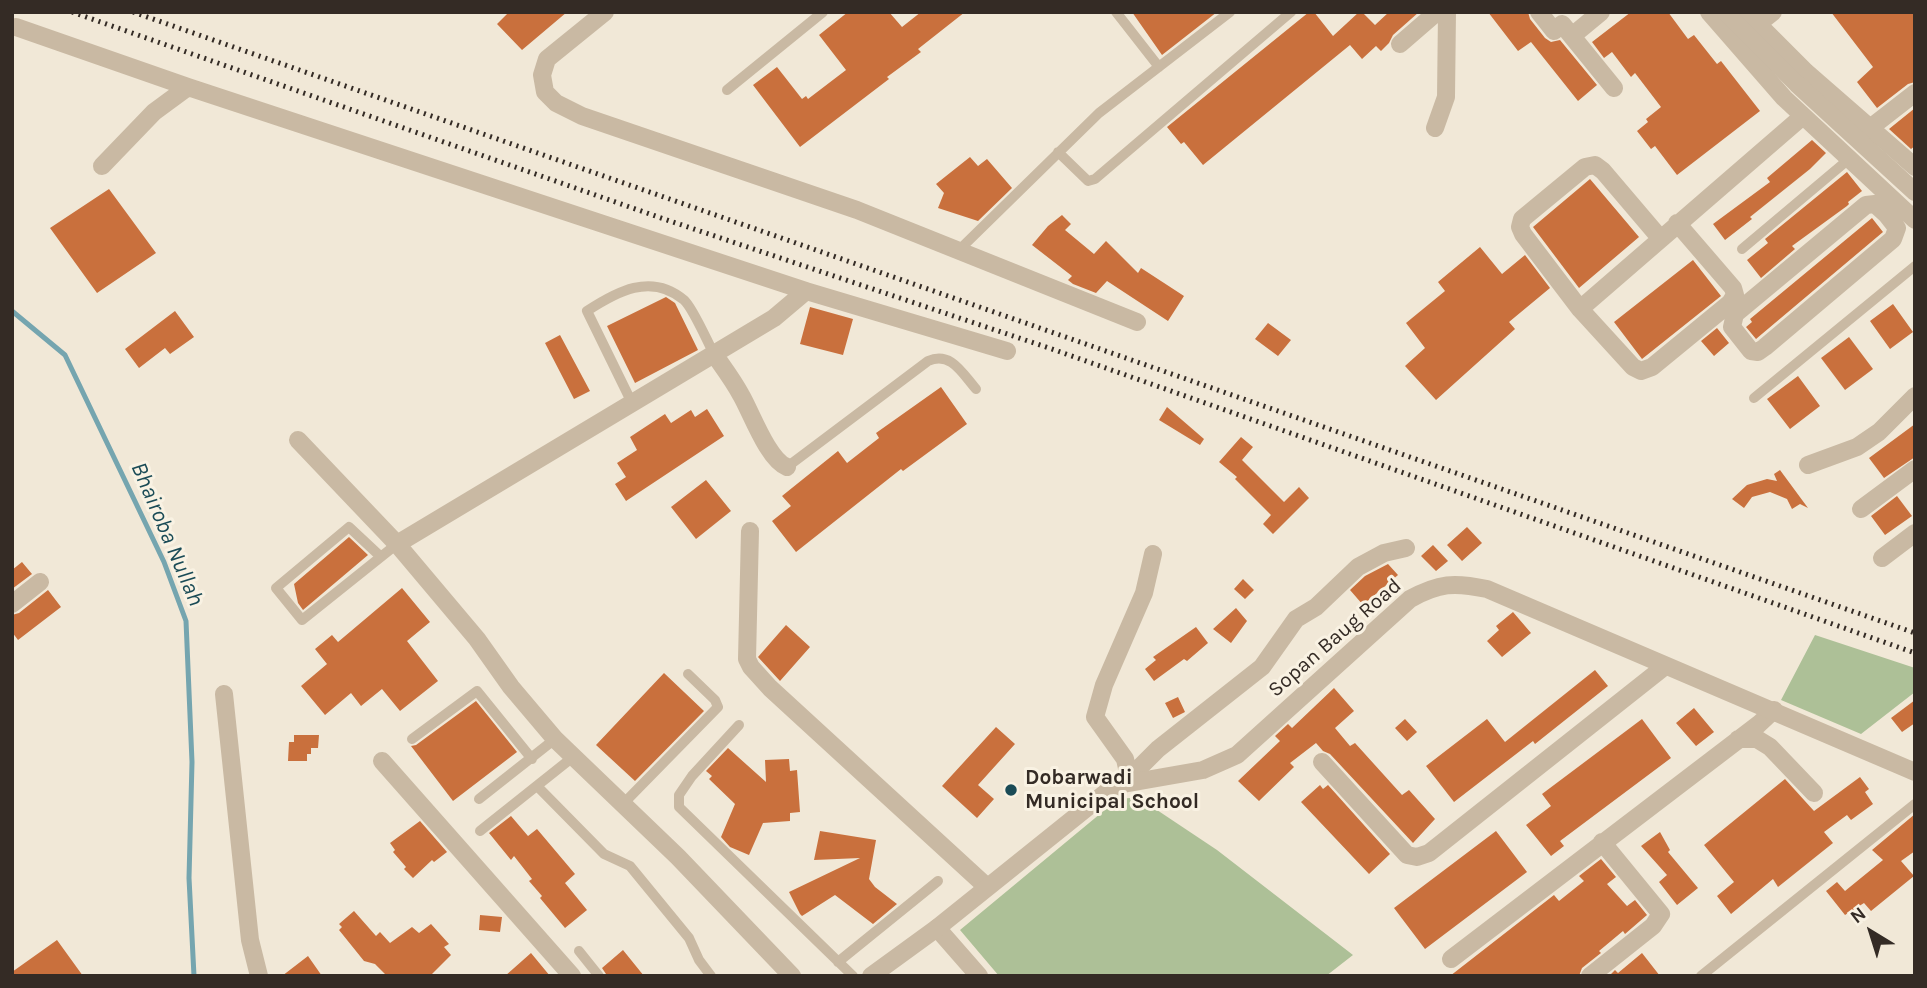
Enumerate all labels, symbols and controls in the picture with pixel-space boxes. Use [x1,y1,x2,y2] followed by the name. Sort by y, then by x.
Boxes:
[124,458,210,610] water label: Bhairoba Nullah
[1263,573,1407,703] street label: Sopan Baug Road
[1025,765,1199,815] place label: Dobarwadi Municipal School
[1003,782,1019,798] marker: Dobarwadi Municipal School
[1836,897,1906,967] north arrow
[1846,903,1870,928] text: N

